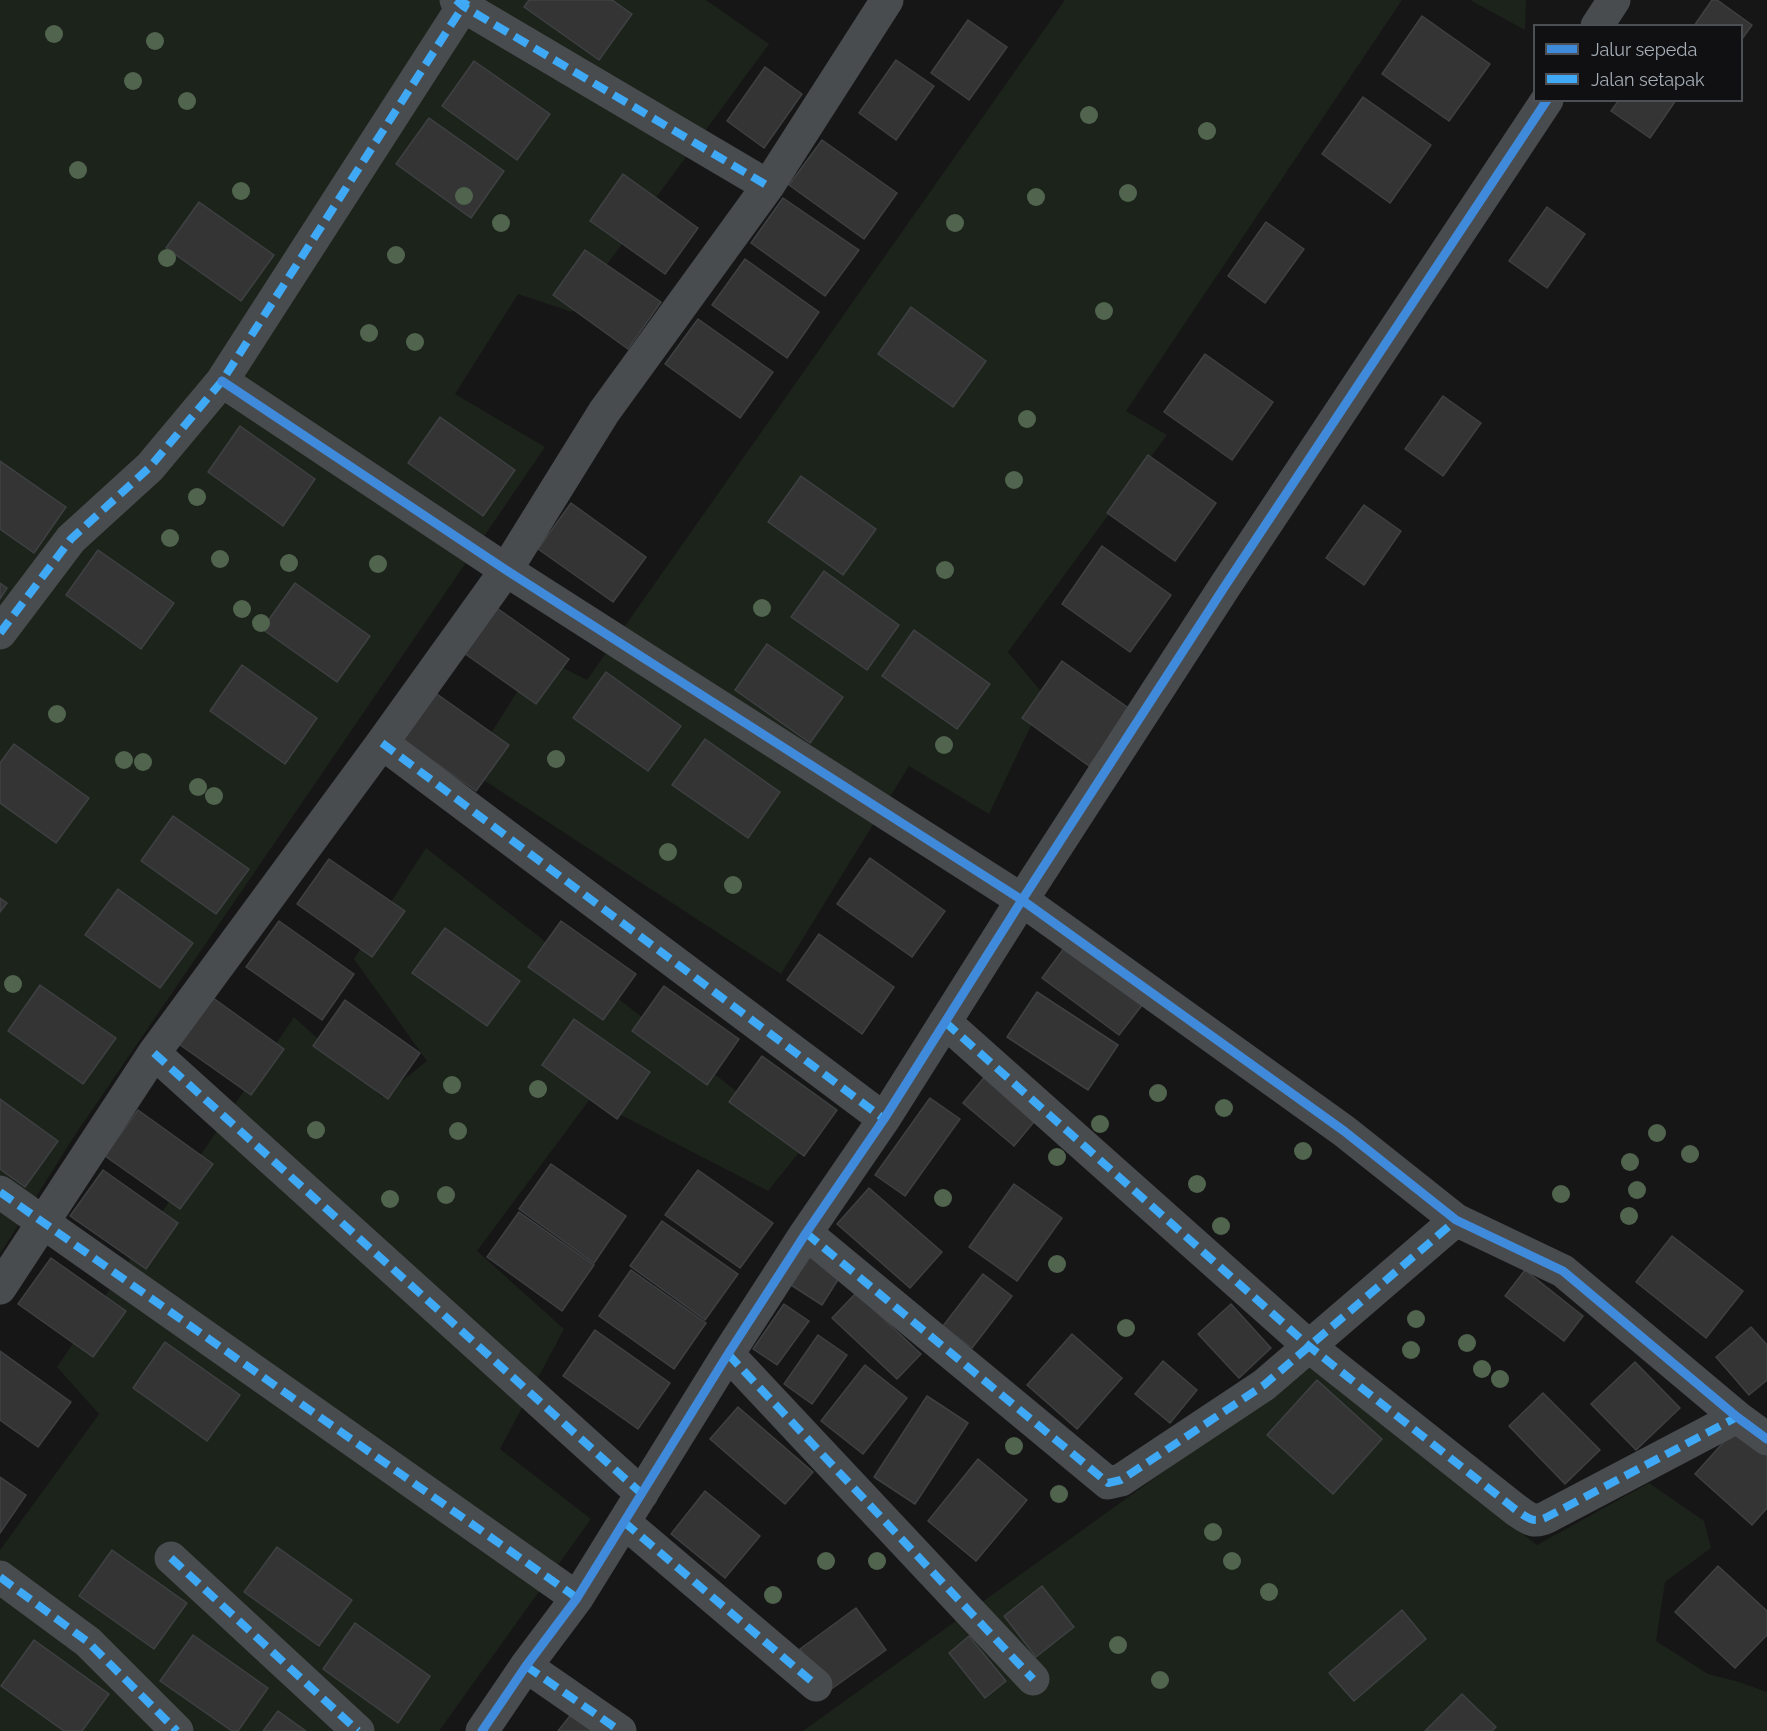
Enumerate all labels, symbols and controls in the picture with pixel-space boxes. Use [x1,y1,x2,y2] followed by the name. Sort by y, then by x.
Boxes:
[1533,24,1743,102] legend
[1591,39,1697,60] text: Jalur sepeda
[1591,69,1705,90] text: Jalan setapak

